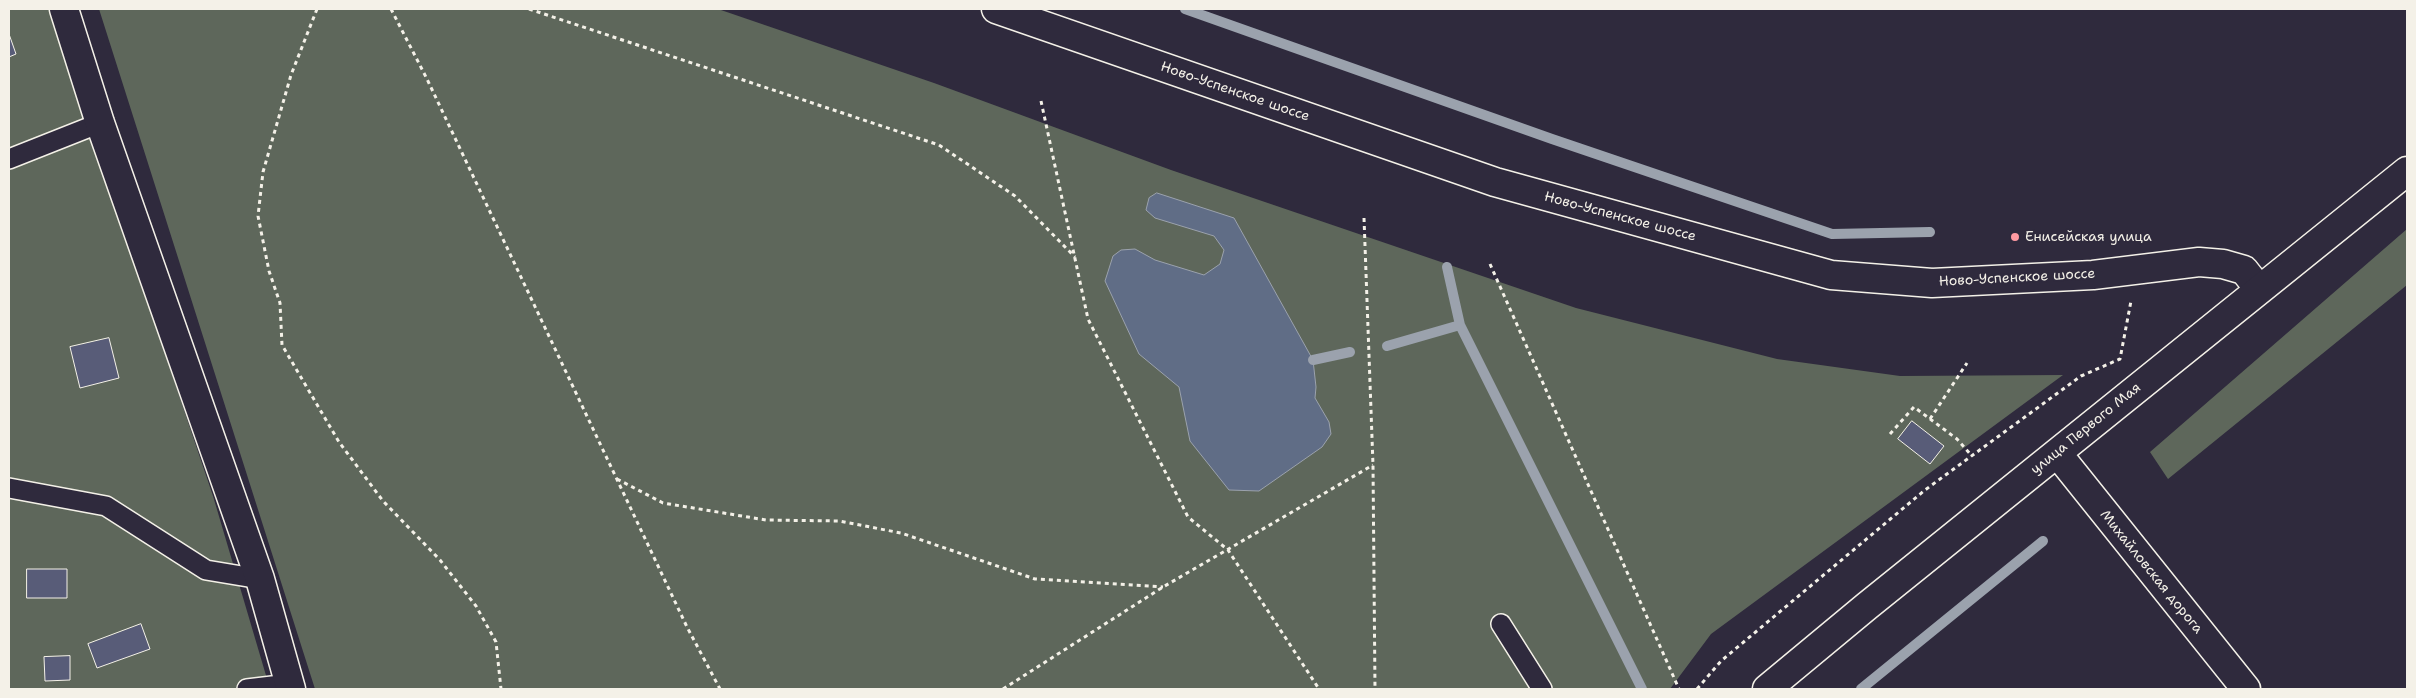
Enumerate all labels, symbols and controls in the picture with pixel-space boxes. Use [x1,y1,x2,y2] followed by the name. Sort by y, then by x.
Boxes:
[1158,59,1312,125] street label: Ново-Успенское шоссе
[1542,189,1698,245] street label: Ново-Успенское шоссе
[2025,229,2152,245] place label: Енисейская улица
[2009,231,2021,243] marker: Енисейская улица
[1938,266,2096,290] street label: Ново-Успенское шоссе
[2028,379,2144,479] street label: улица Первого Мая
[2096,507,2206,637] street label: Михайловская дорога

